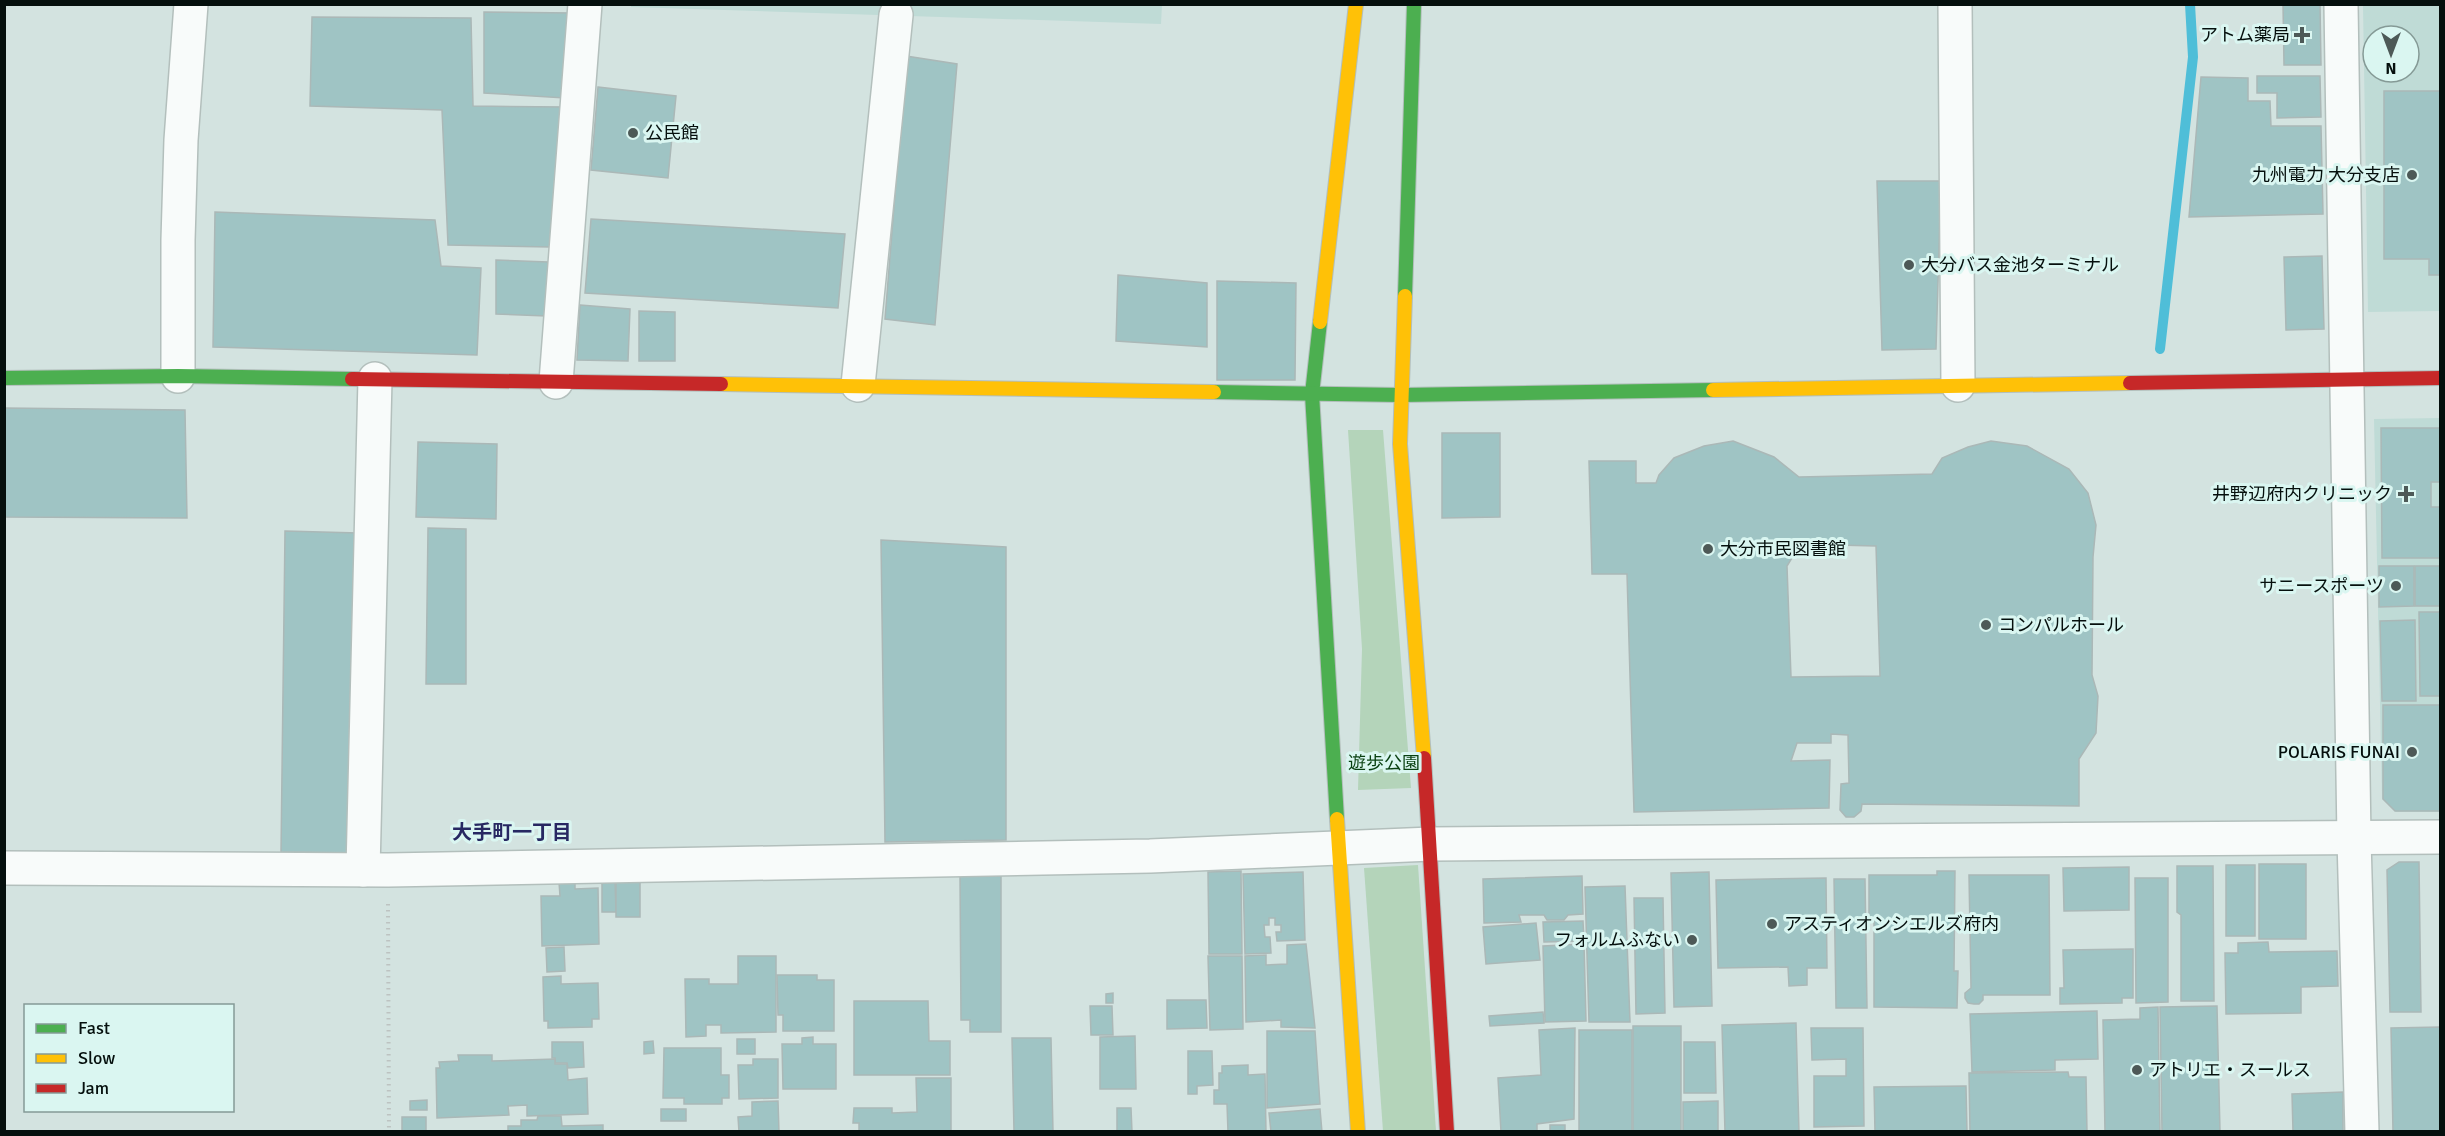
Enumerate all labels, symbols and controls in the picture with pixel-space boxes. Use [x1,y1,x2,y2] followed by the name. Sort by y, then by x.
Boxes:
[2200,24,2290,46] place label: アトム薬局
[2361,24,2421,84] north arrow
[2295,28,2309,42] marker: アトム薬局
[2385,58,2397,78] text: N
[645,122,699,144] place label: 公民館
[626,126,640,140] marker: 公民館
[2252,164,2400,186] place label: 九州電力 大分支店
[2405,168,2419,182] marker: 九州電力 大分支店
[1921,254,2119,276] place label: 大分バス金池ターミナル
[1902,258,1916,272] marker: 大分バス金池ターミナル
[2212,483,2392,505] place label: 井野辺府内クリニック
[2397,485,2415,503] marker: 井野辺府内クリニック
[1720,538,1846,560] place label: 大分市民図書館
[1701,542,1715,556] marker: 大分市民図書館
[2259,575,2384,597] place label: サニースポーツ
[2389,579,2403,593] marker: サニースポーツ
[1998,614,2124,636] place label: コンパルホール
[1979,618,1993,632] marker: コンパルホール
[2278,741,2400,763] place label: POLARIS FUNAI
[2405,745,2419,759] marker: POLARIS FUNAI
[1348,752,1420,774] park label: 遊歩公園
[452,820,572,845] district label: 大手町一丁目
[1784,913,1999,935] place label: アスティオンシエルズ府内
[1765,917,1779,931] marker: アスティオンシエルズ府内
[1554,929,1680,951] place label: フォルムふない
[1685,933,1699,947] marker: フォルムふない
[24,1004,234,1112] legend
[78,1017,110,1039] text: Fast
[78,1047,115,1069] text: Slow
[2149,1059,2311,1081] place label: アトリエ・スールス
[2130,1063,2144,1077] marker: アトリエ・スールス
[78,1077,109,1099] text: Jam

